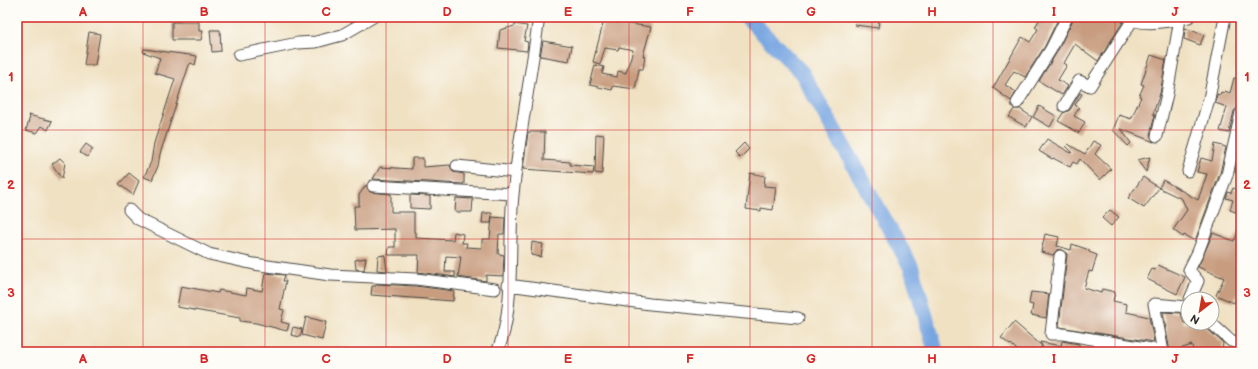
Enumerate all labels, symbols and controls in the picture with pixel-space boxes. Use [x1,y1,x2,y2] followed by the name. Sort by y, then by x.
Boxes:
[78,4,87,20] text: A
[199,4,209,20] text: B
[321,4,331,20] text: C
[442,4,452,20] text: D
[564,4,573,20] text: E
[686,4,694,20] text: F
[806,4,816,20] text: G
[927,4,937,20] text: H
[1052,4,1056,20] text: I
[1171,4,1179,20] text: J
[8,69,14,85] text: 1
[1244,69,1250,85] text: 1
[7,177,15,193] text: 2
[1243,177,1251,193] text: 2
[7,285,15,301] text: 3
[1243,285,1251,301] text: 3
[1180,291,1220,331] north arrow
[1188,311,1202,327] text: N
[78,351,87,367] text: A
[199,351,209,367] text: B
[321,351,331,367] text: C
[442,351,452,367] text: D
[564,351,573,367] text: E
[686,351,694,367] text: F
[806,351,816,367] text: G
[927,351,937,367] text: H
[1052,351,1056,367] text: I
[1171,351,1179,367] text: J

